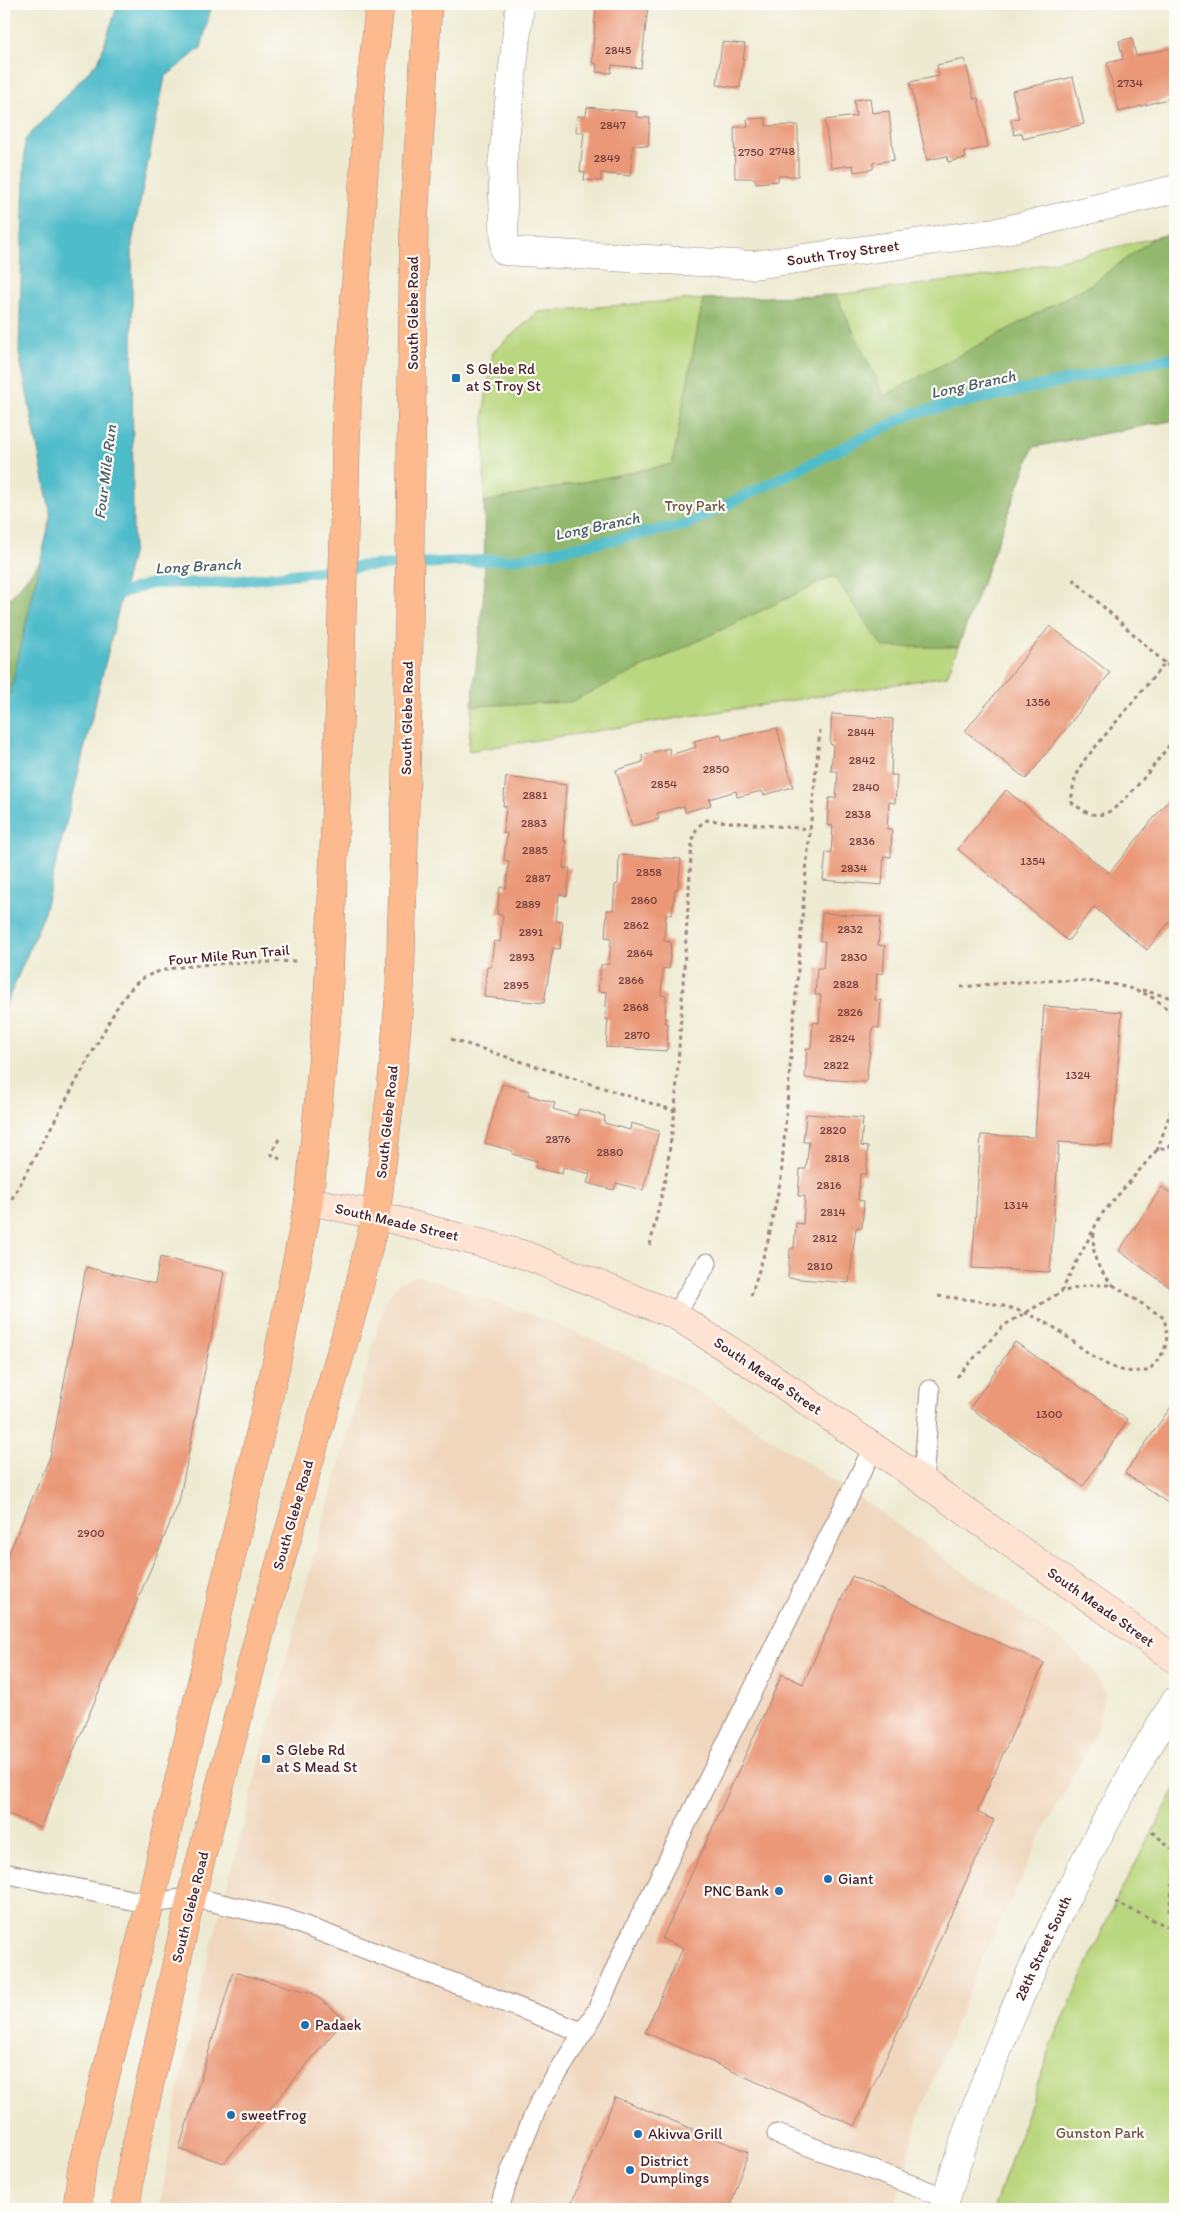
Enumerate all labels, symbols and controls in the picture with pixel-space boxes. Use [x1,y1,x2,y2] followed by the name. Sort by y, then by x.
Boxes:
[605,43,631,57] house number: 2845
[1117,76,1143,90] house number: 2734
[600,118,626,132] house number: 2847
[769,144,795,158] house number: 2748
[738,145,764,159] house number: 2750
[594,151,620,165] house number: 2849
[786,236,901,270] street label: South Troy Street
[404,256,422,370] street label: South Glebe Road
[466,360,541,395] place label: S Glebe Rd at S Troy St
[929,366,1018,402] water label: Long Branch
[450,372,462,384] marker: S Glebe Rd at S Troy St
[90,423,120,520] water label: Four Mile Run
[664,497,726,515] park label: Troy Park
[553,508,642,544] water label: Long Branch
[154,554,242,578] water label: Long Branch
[397,661,417,775] street label: South Glebe Road
[1026,695,1050,709] house number: 1356
[847,725,875,739] house number: 2844
[849,753,876,767] house number: 2842
[703,762,729,776] house number: 2850
[651,777,677,791] house number: 2854
[852,780,880,794] house number: 2840
[522,788,548,802] house number: 2881
[845,807,871,821] house number: 2838
[521,816,547,830] house number: 2883
[849,834,875,848] house number: 2836
[522,843,548,857] house number: 2885
[1020,854,1046,868] house number: 1354
[841,861,867,875] house number: 2834
[636,865,662,879] house number: 2858
[525,871,551,885] house number: 2887
[631,893,657,907] house number: 2860
[515,897,541,911] house number: 2889
[623,918,649,932] house number: 2862
[837,922,864,936] house number: 2832
[519,925,544,939] house number: 2891
[168,941,291,969] street label: Four Mile Run Trail
[627,946,653,960] house number: 2864
[509,950,535,964] house number: 2893
[841,950,867,964] house number: 2830
[618,973,644,987] house number: 2866
[833,977,859,991] house number: 2828
[503,978,529,992] house number: 2895
[623,1000,649,1014] house number: 2868
[837,1005,863,1019] house number: 2826
[624,1028,650,1042] house number: 2870
[829,1031,855,1045] house number: 2824
[823,1058,849,1072] house number: 2822
[372,1064,402,1180] street label: South Glebe Road
[1065,1068,1091,1082] house number: 1324
[820,1123,846,1137] house number: 2820
[545,1132,571,1146] house number: 2876
[597,1145,623,1159] house number: 2880
[824,1151,850,1165] house number: 2818
[817,1178,841,1192] house number: 2816
[1004,1198,1028,1212] house number: 1314
[333,1199,461,1245] street label: South Meade Street
[820,1205,846,1219] house number: 2814
[813,1231,838,1245] house number: 2812
[807,1259,833,1273] house number: 2810
[711,1333,826,1419] street label: South Meade Street
[1036,1407,1062,1421] house number: 1300
[269,1458,317,1572] street label: South Glebe Road
[77,1526,105,1540] house number: 2900
[1044,1563,1158,1651] street label: South Meade Street
[276,1741,358,1776] place label: S Glebe Rd at S Mead St
[260,1753,272,1765] marker: S Glebe Rd at S Mead St
[168,1850,212,1964] street label: South Glebe Road
[838,1870,874,1888] place label: Giant
[822,1873,834,1885] marker: Giant
[704,1882,769,1900] place label: PNC Bank
[773,1885,785,1897] marker: PNC Bank
[1011,1892,1075,2004] street label: 28th Street South
[315,2016,362,2034] place label: Padaek
[299,2019,311,2031] marker: Padaek
[241,2106,307,2124] place label: sweetFrog
[225,2109,237,2121] marker: sweetFrog
[1056,2124,1145,2142] park label: Gunston Park
[648,2125,723,2143] place label: Akivva Grill
[632,2128,644,2140] marker: Akivva Grill
[640,2152,709,2187] place label: District Dumplings
[624,2164,636,2176] marker: District Dumplings

